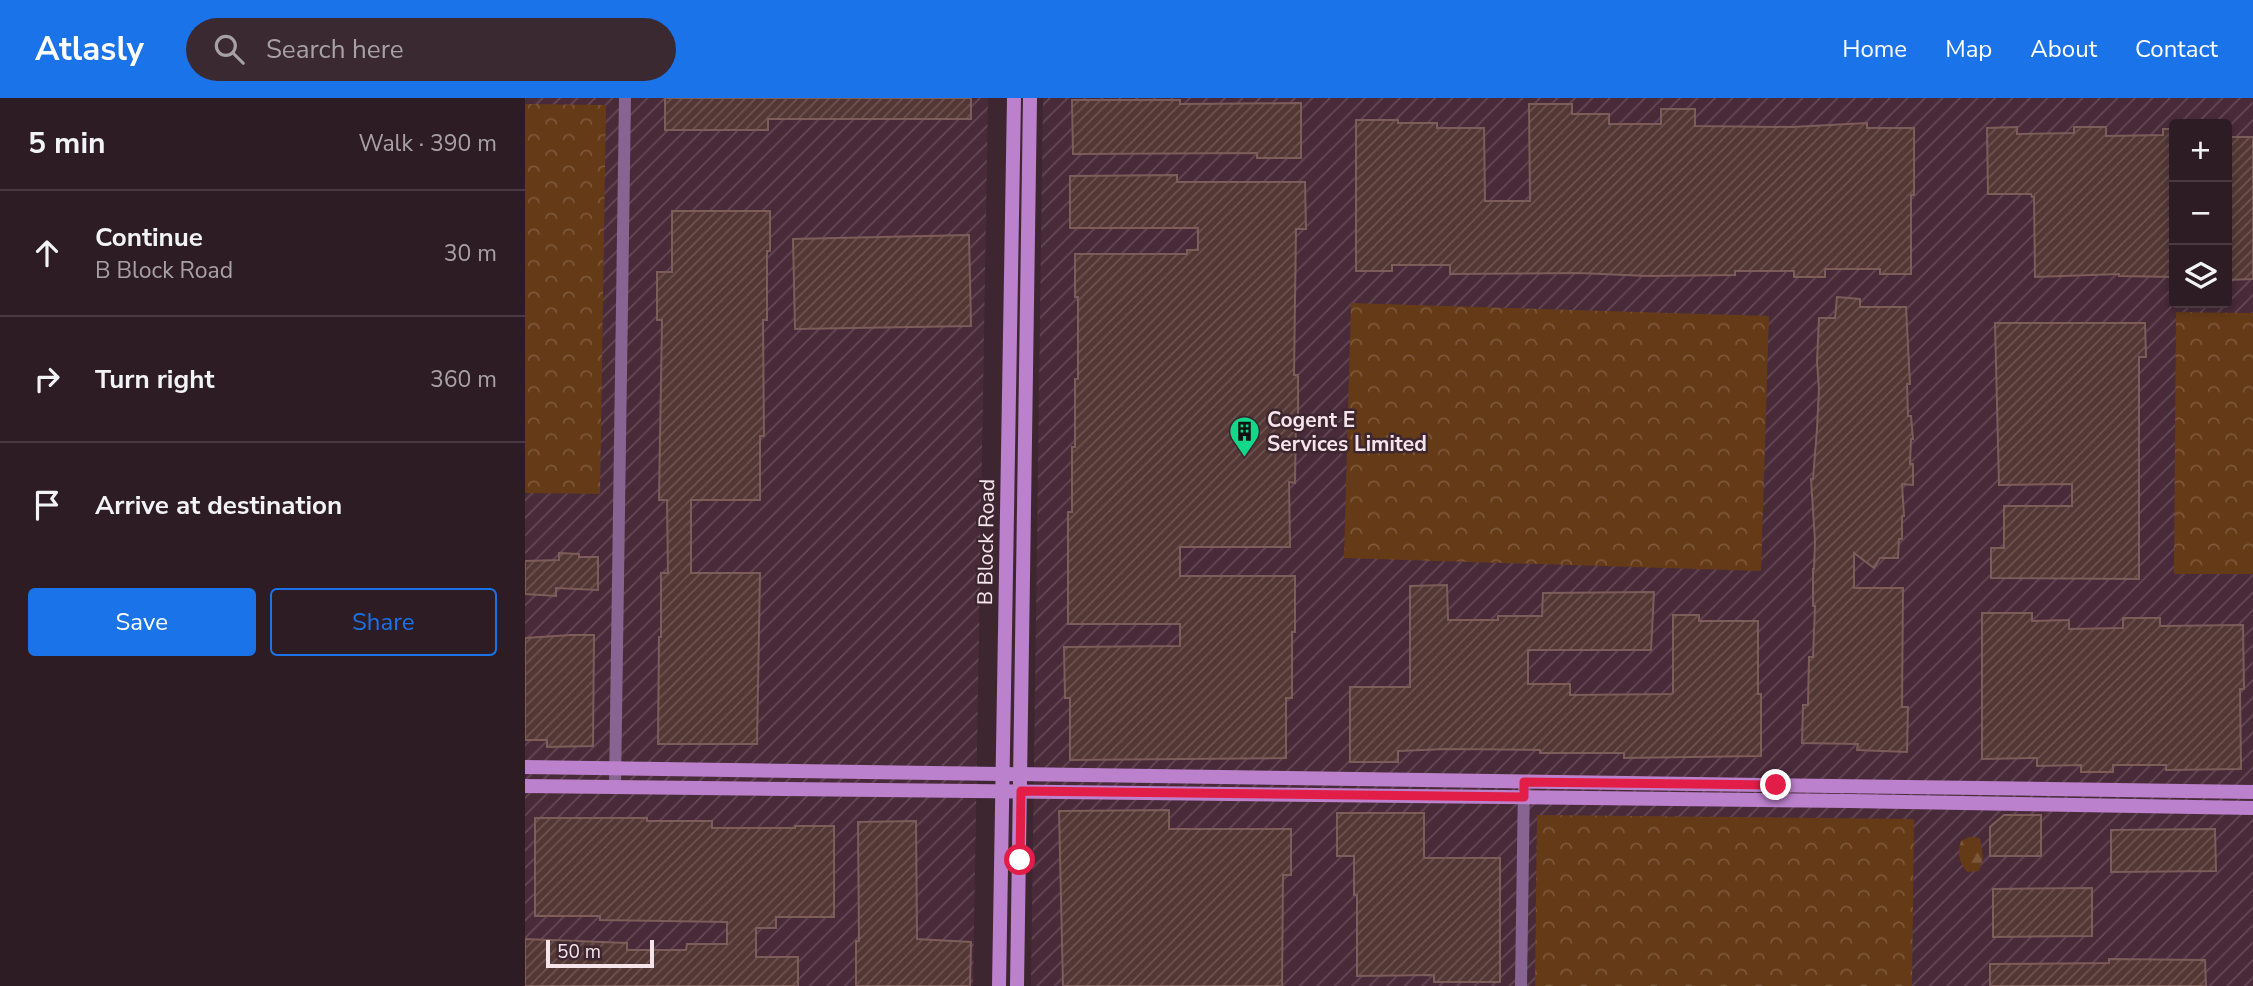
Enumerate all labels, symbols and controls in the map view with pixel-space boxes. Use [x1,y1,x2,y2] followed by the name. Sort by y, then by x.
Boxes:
[186,18,676,81] search box
[35,27,144,72] text: Atlasly
[210,30,248,68] icon: search
[266,32,404,67] text: Search here
[1842,33,1907,65] text: Home
[1945,33,1992,65] text: Map
[2030,33,2097,65] text: About
[2135,33,2218,65] text: Contact
[2169,119,2232,308] map controls
[2169,119,2232,182] button: +
[28,123,106,164] text: 5 min
[358,128,497,159] text: Walk · 390 m
[2169,182,2232,245] button: −
[95,220,203,255] text: Continue
[28,234,66,272] icon: ahead
[444,238,497,269] text: 30 m
[2169,245,2232,308] button: layers
[95,255,233,286] text: B Block Road
[28,360,66,398] icon: right
[95,362,214,397] text: Turn right
[430,364,497,395] text: 360 m
[1267,406,1427,458] place label: Cogent E Services Limited
[1227,415,1261,459] building icon: Cogent E Services Limited
[971,479,1001,605] street label: B Block Road
[28,486,66,524] icon: arrive
[95,488,342,523] text: Arrive at destination
[28,588,256,656] button: Save
[270,588,497,656] button: Share
[1760,769,1791,800] route end
[1004,844,1035,875] route start
[546,937,655,969] scale bar
[557,939,601,965] text: 50 m

